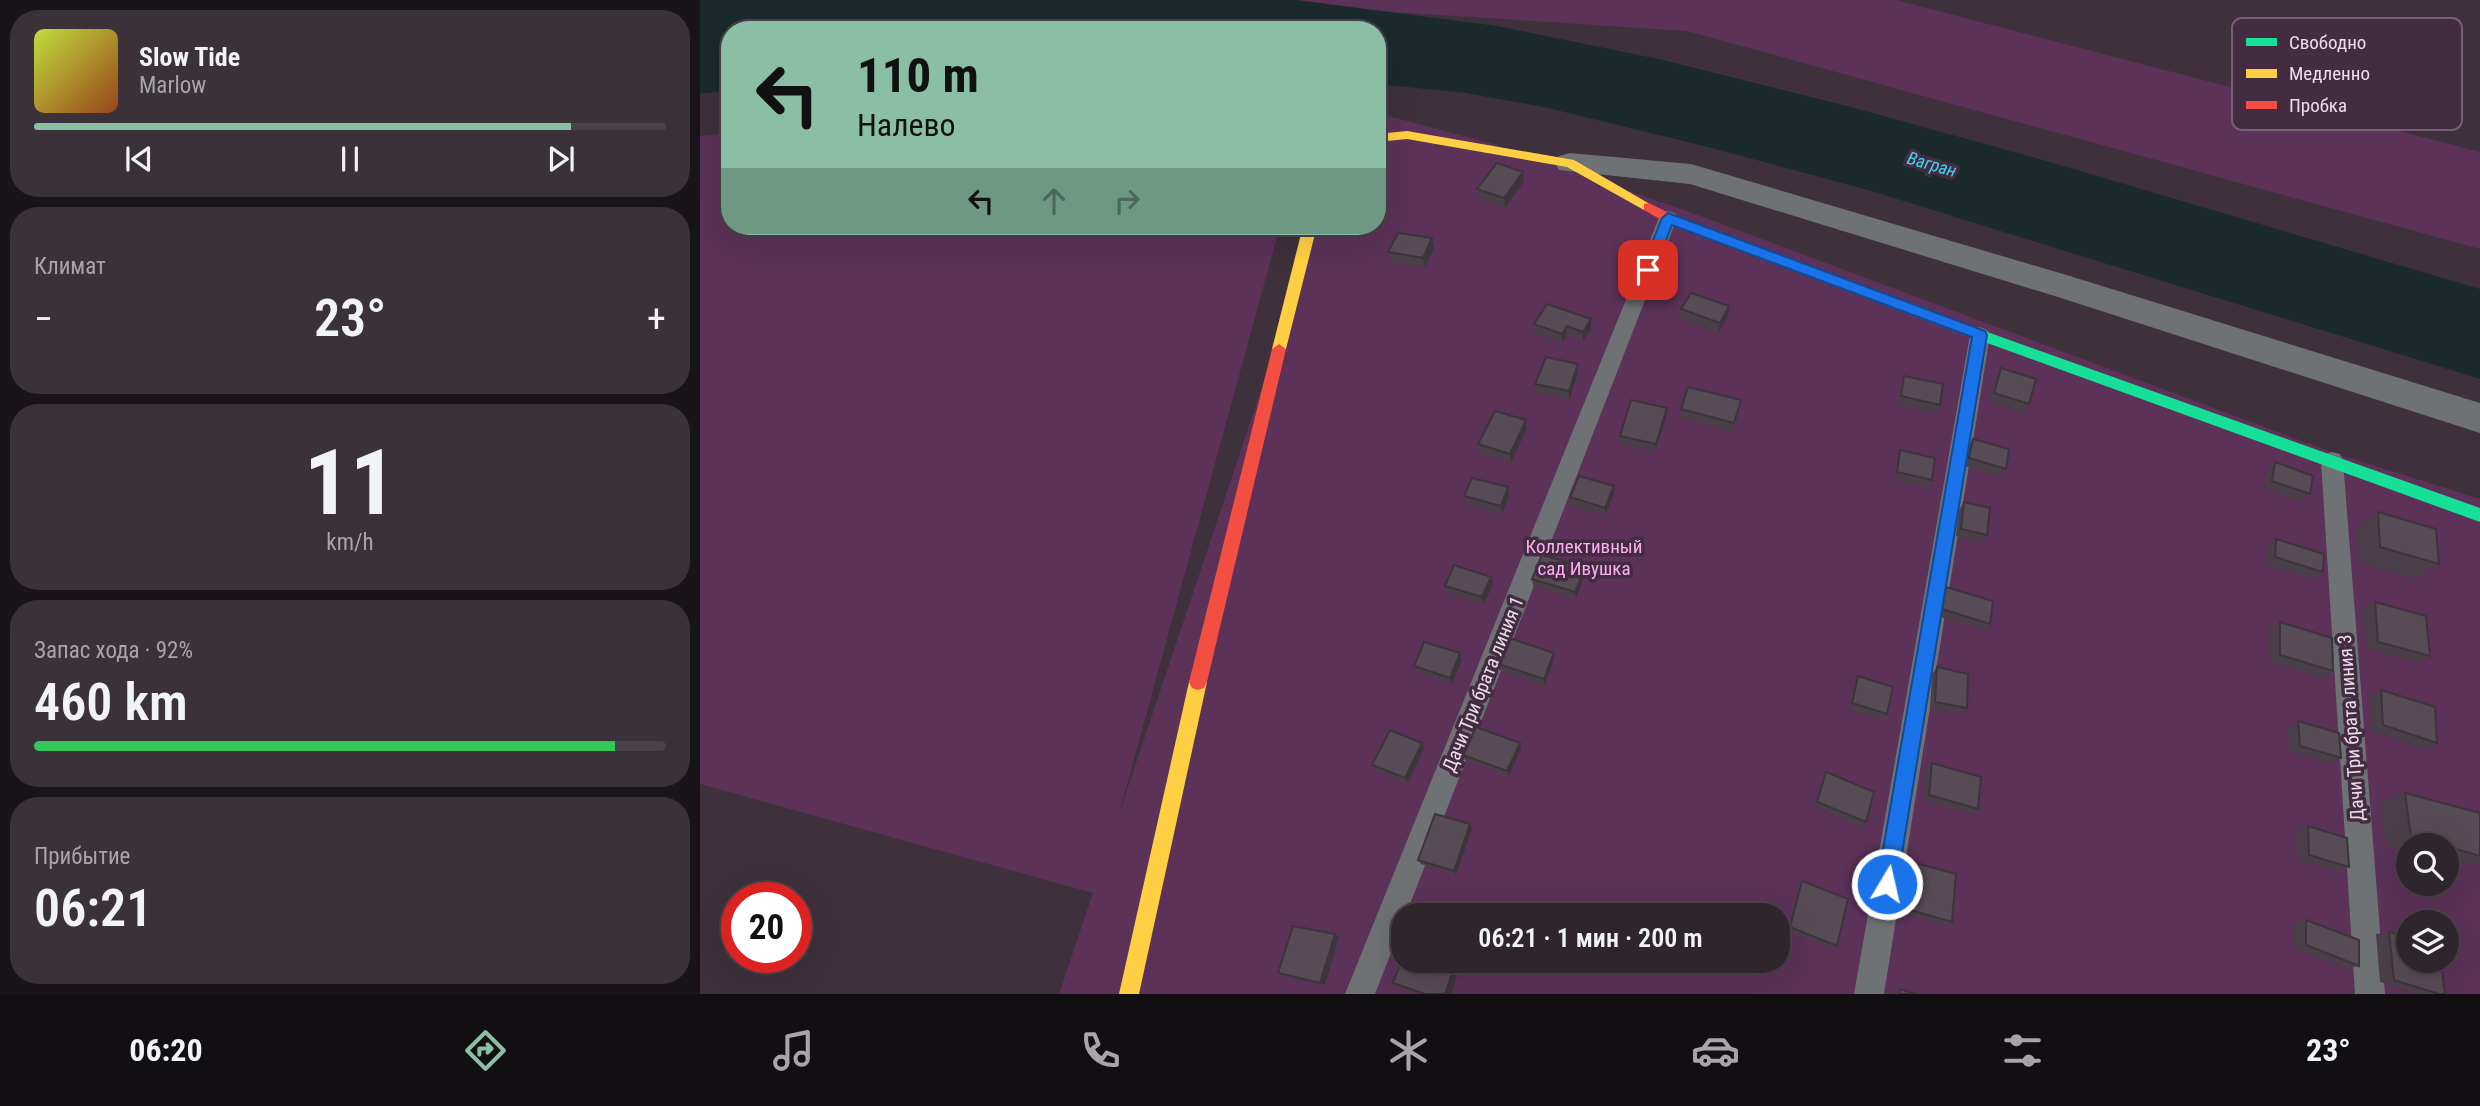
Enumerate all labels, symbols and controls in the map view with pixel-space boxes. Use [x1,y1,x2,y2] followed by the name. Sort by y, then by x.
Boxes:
[2232,18,2462,130] legend
[2289,31,2366,54] text: Свободно
[139,42,240,72] text: Slow Tide
[857,47,979,104] text: 110 m
[742,49,833,140] icon: left
[2289,62,2370,85] text: Медленно
[139,72,206,99] text: Marlow
[2289,94,2347,117] text: Пробка
[857,106,956,144] text: Налево
[120,140,158,178] icon: previous
[331,140,369,178] icon: pause
[542,140,580,178] icon: next
[1905,147,1959,181] water label: Вагран
[962,182,1000,220] icon: left
[1035,182,1073,220] icon: ahead
[1108,182,1146,220] icon: right
[1618,240,1678,300] pin
[1629,251,1667,289] icon: arrive
[34,253,106,280] text: Климат
[314,288,386,349] text: 23°
[34,297,53,341] text: −
[647,297,666,341] text: +
[304,430,396,536] text: 11
[326,529,374,556] text: km/h
[1526,535,1642,580] park label: Коллективный сад Ивушка
[1437,593,1529,775] street label: Дачи Три брата линия 1
[2333,634,2369,822] street label: Дачи Три брата линия 3
[34,637,193,664] text: Запас хода · 92%
[34,672,188,733] text: 460 km
[2396,833,2459,973] map controls
[2396,833,2459,896] button: search
[34,843,130,870] text: Прибытие
[1850,847,1924,921] position arrow
[34,878,152,939] text: 06:21
[721,882,812,973] speed limit sign: 20
[2396,910,2459,973] button: layers
[1478,923,1703,953] text: 06:21 · 1 мин · 200 m
[461,1026,510,1075] icon: directions
[769,1026,818,1075] icon: music
[1076,1026,1125,1075] icon: phone
[1384,1026,1433,1075] icon: climate
[1691,1026,1740,1075] icon: car
[1998,1026,2047,1075] icon: filters
[129,1031,203,1069] text: 06:20
[2306,1031,2351,1069] text: 23°

